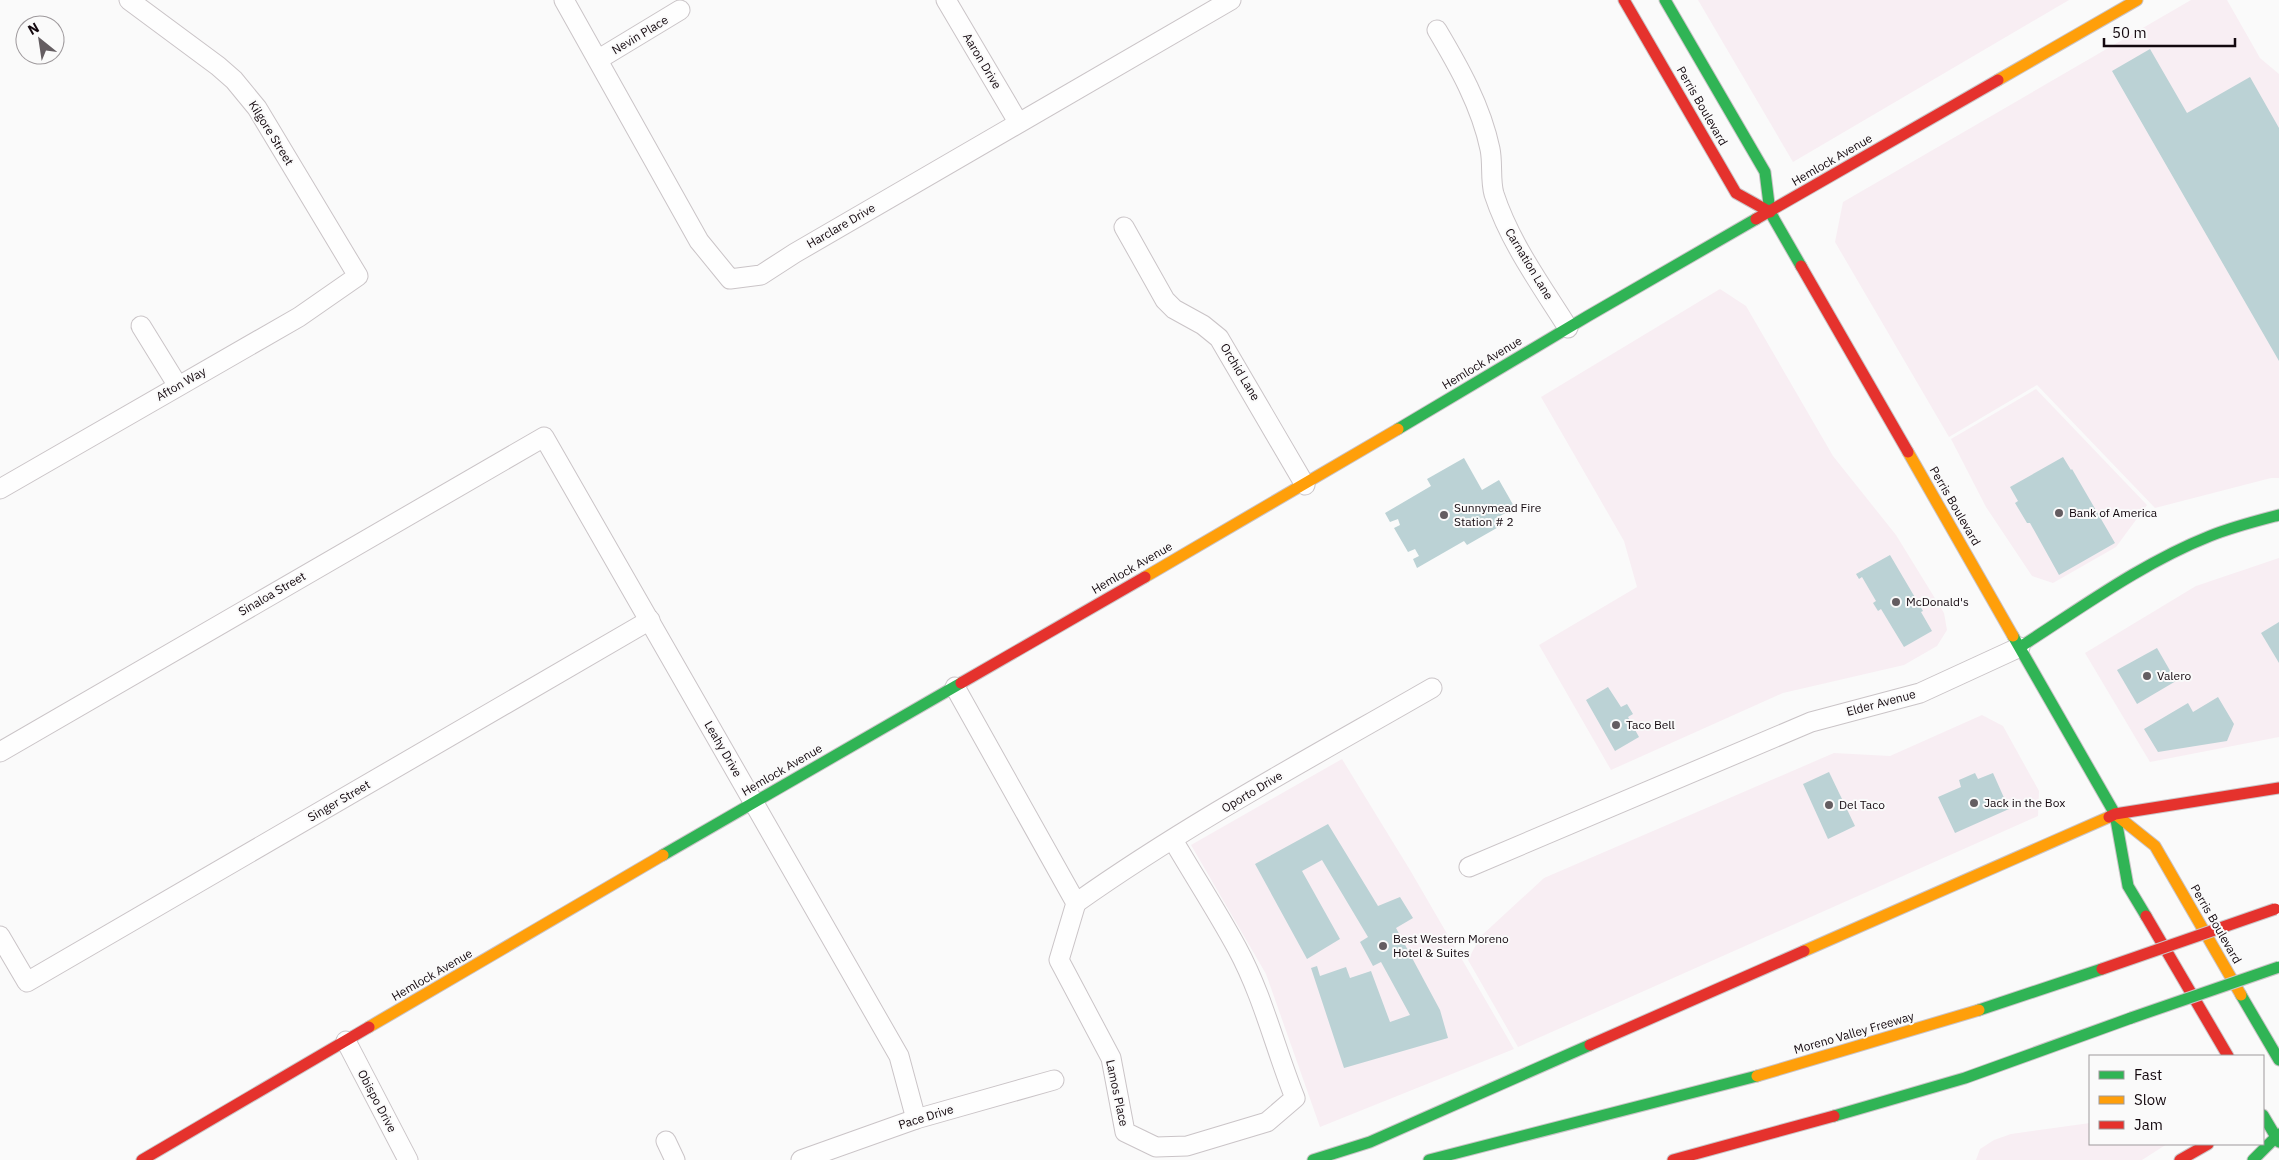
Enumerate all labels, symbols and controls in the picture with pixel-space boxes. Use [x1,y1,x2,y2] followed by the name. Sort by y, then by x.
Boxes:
[609,12,671,57] street label: Nevin Place
[15,15,65,65] north arrow
[2104,15,2235,47] scale bar
[25,18,42,39] text: N
[2112,23,2147,42] text: 50 m
[960,30,1005,92] street label: Aaron Drive
[1674,64,1731,148] street label: Perris Boulevard
[246,98,297,168] street label: Kilgore Street
[1789,130,1875,189] street label: Hemlock Avenue
[804,200,878,251] street label: Harclare Drive
[1502,225,1557,303] street label: Carnation Lane
[1439,333,1525,392] street label: Hemlock Avenue
[1217,340,1264,404] street label: Orchid Lane
[153,363,208,404] street label: Afton Way
[1927,464,1984,548] street label: Perris Boulevard
[1454,500,1542,529] place label: Sunnymead Fire Station # 2
[2069,505,2158,520] place label: Bank of America
[2053,507,2065,519] marker: Bank of America
[1438,509,1450,521] marker: Sunnymead Fire Station # 2
[1089,538,1175,597] street label: Hemlock Avenue
[235,568,308,619] street label: Sinaloa Street
[1906,594,1969,609] place label: McDonald's
[1890,596,1902,608] marker: McDonald's
[2157,668,2192,683] place label: Valero
[2141,670,2153,682] marker: Valero
[1845,686,1918,719] street label: Elder Avenue
[1626,717,1675,732] place label: Taco Bell
[701,718,746,780] street label: Leahy Drive
[1610,719,1622,731] marker: Taco Bell
[739,740,825,799] street label: Hemlock Avenue
[1219,767,1285,816] street label: Oporto Drive
[305,777,373,825] street label: Singer Street
[1984,795,2065,810] place label: Jack in the Box
[1839,797,1885,812] place label: Del Taco
[1968,797,1980,809] marker: Jack in the Box
[1823,799,1835,811] marker: Del Taco
[2188,882,2245,966] street label: Perris Boulevard
[1393,931,1509,960] place label: Best Western Moreno Hotel & Suites
[1377,940,1389,952] marker: Best Western Moreno Hotel & Suites
[389,945,475,1004] street label: Hemlock Avenue
[1792,1008,1916,1057] street label: Moreno Valley Freeway
[2089,1055,2264,1145] legend
[1103,1058,1132,1128] street label: Lamos Place
[2134,1065,2162,1084] text: Fast
[355,1067,400,1135] street label: Obispo Drive
[2134,1090,2167,1109] text: Slow
[897,1101,956,1132] street label: Pace Drive
[2134,1115,2163,1134] text: Jam

